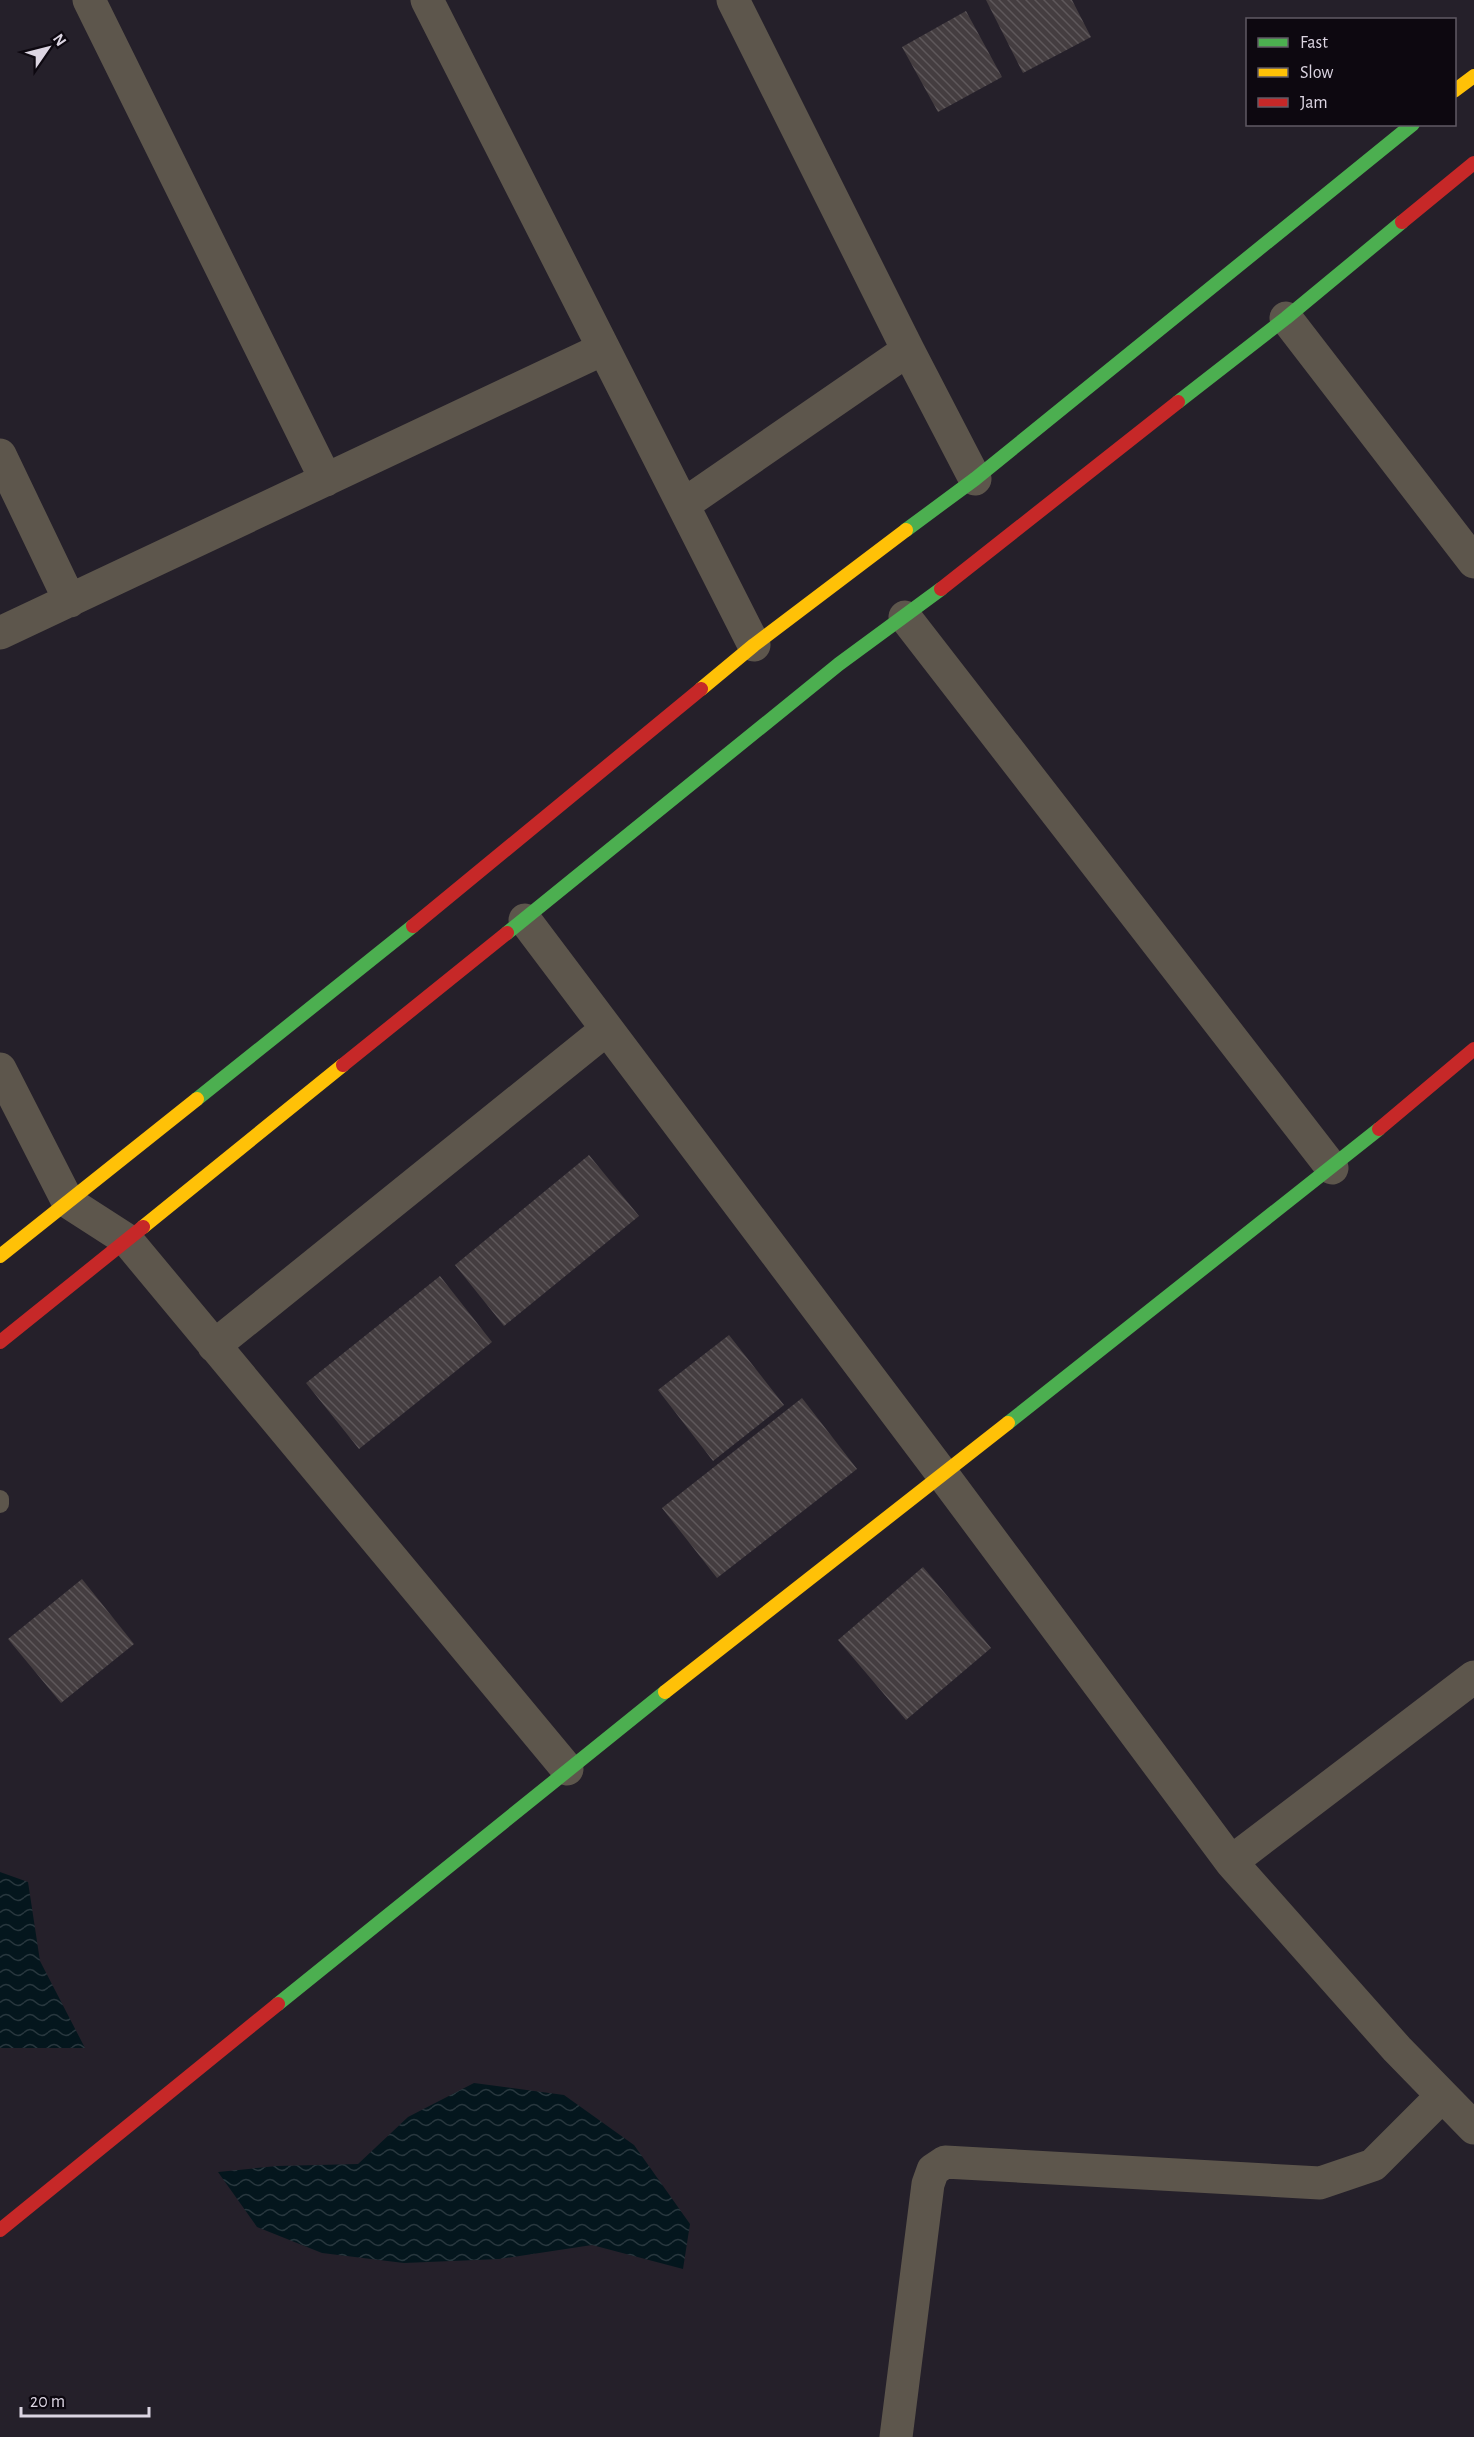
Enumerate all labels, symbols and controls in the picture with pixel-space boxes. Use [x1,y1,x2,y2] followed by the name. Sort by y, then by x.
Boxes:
[18,18,78,78] north arrow
[1246,18,1456,126] legend
[50,31,69,49] text: N
[1300,34,1328,52] text: Fast
[1300,64,1333,82] text: Slow
[1300,94,1328,112] text: Jam
[21,2380,148,2418] scale bar
[30,2393,65,2411] text: 20 m

